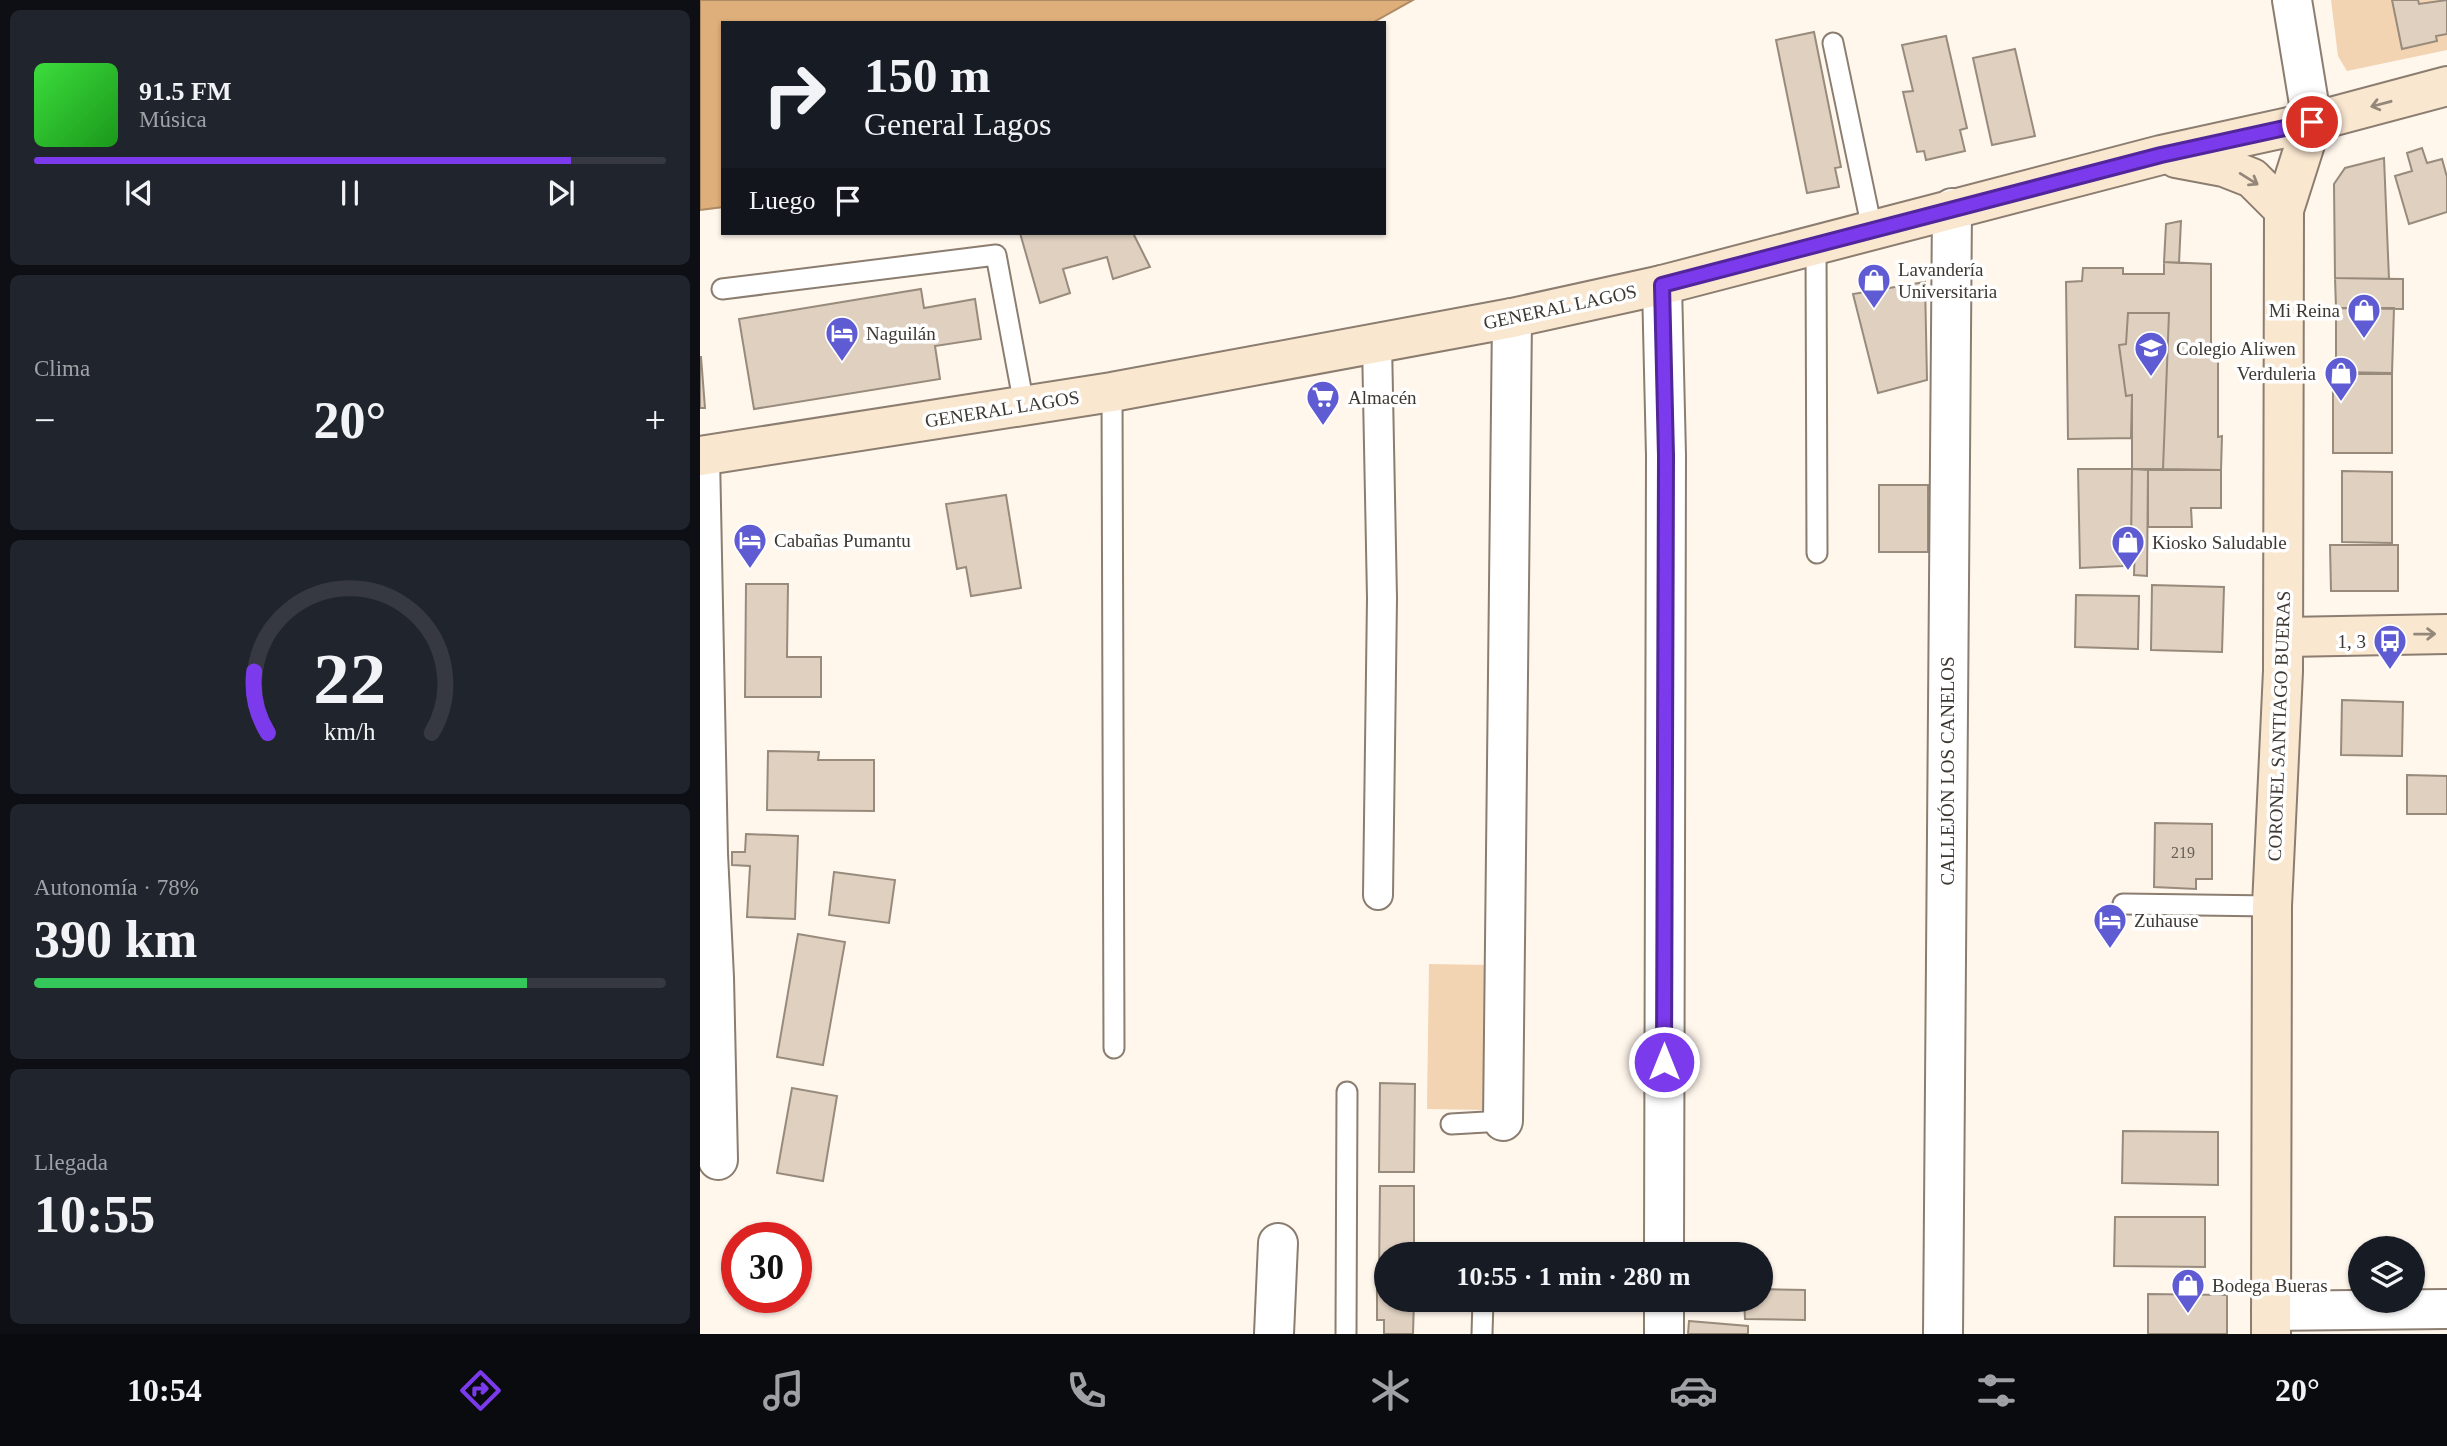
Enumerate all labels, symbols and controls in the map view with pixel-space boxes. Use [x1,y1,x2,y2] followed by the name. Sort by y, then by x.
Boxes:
[864,48,991,103] text: 150 m
[749,49,840,140] icon: right
[139,77,231,106] text: 91.5 FM
[2282,92,2342,152] pin
[2370,98,2393,111] one-way arrow
[2293,103,2331,141] icon: arrive
[864,106,1051,142] text: General Lagos
[139,107,207,132] text: Música
[2239,172,2258,187] one-way arrow
[120,174,158,212] icon: previous
[331,174,369,212] icon: pause
[542,174,580,212] icon: next
[829,182,867,220] icon: arrive
[749,186,815,215] text: Luego
[1898,259,1998,302] place label: Lavandería Universitaria
[1855,261,1893,310] shop icon: Lavandería Universitaria
[1481,281,1639,333] street label: GENERAL LAGOS
[2345,291,2383,340] shop icon: Mi Reina
[2269,300,2341,321] place label: Mi Reina
[823,314,861,363] hotel icon: Naguilán
[866,323,936,344] place label: Naguilán
[2132,329,2170,378] school or university icon: Colegio Aliwen
[2176,338,2296,359] place label: Colegio Aliwen
[2322,354,2360,403] shop icon: Verduleria
[34,356,90,381] text: Clima
[2237,363,2317,384] place label: Verduleria
[1304,378,1342,427] supermarket icon: Almacén
[923,386,1081,432] street label: GENERAL LAGOS
[1348,387,1417,408] place label: Almacén
[314,392,386,449] text: 20°
[34,399,55,441] text: −
[645,399,666,441] text: +
[731,521,769,570] hotel icon: Cabañas Pumantu
[2109,523,2147,572] shop icon: Kiosko Saludable
[774,530,911,551] place label: Cabañas Pumantu
[2152,532,2287,553] place label: Kiosko Saludable
[2264,590,2294,862] street label: CORONEL SANTIAGO BUERAS
[2371,622,2409,671] bus stop icon: 1, 3
[2414,627,2437,641] one-way arrow
[2338,631,2366,652] place label: 1, 3
[314,638,386,719] text: 22
[1937,656,1958,886] street label: CALLEJÓN LOS CANELOS
[324,718,376,745] text: km/h
[2171,844,2195,861] house number: 219
[34,875,199,900] text: Autonomía · 78%
[2091,901,2129,950] hotel icon: Zuhause
[2134,910,2198,931] place label: Zuhause
[34,911,197,968] text: 390 km
[1627,1025,1701,1099] position arrow
[34,1150,108,1175] text: Llegada
[34,1186,155,1243] text: 10:55
[721,1222,812,1313] speed limit sign: 30
[2348,1236,2425,1313] map controls
[2348,1236,2425,1313] button: layers
[1457,1262,1691,1291] text: 10:55 · 1 min · 280 m
[2169,1266,2207,1315] shop icon: Bodega Bueras
[2212,1275,2328,1296] place label: Bodega Bueras
[456,1366,505,1415] icon: directions
[759,1366,808,1415] icon: music
[1062,1366,1111,1415] icon: phone
[1366,1366,1415,1415] icon: climate
[1669,1366,1718,1415] icon: car
[1972,1366,2021,1415] icon: filters
[127,1372,202,1408] text: 10:54
[2275,1372,2320,1408] text: 20°

